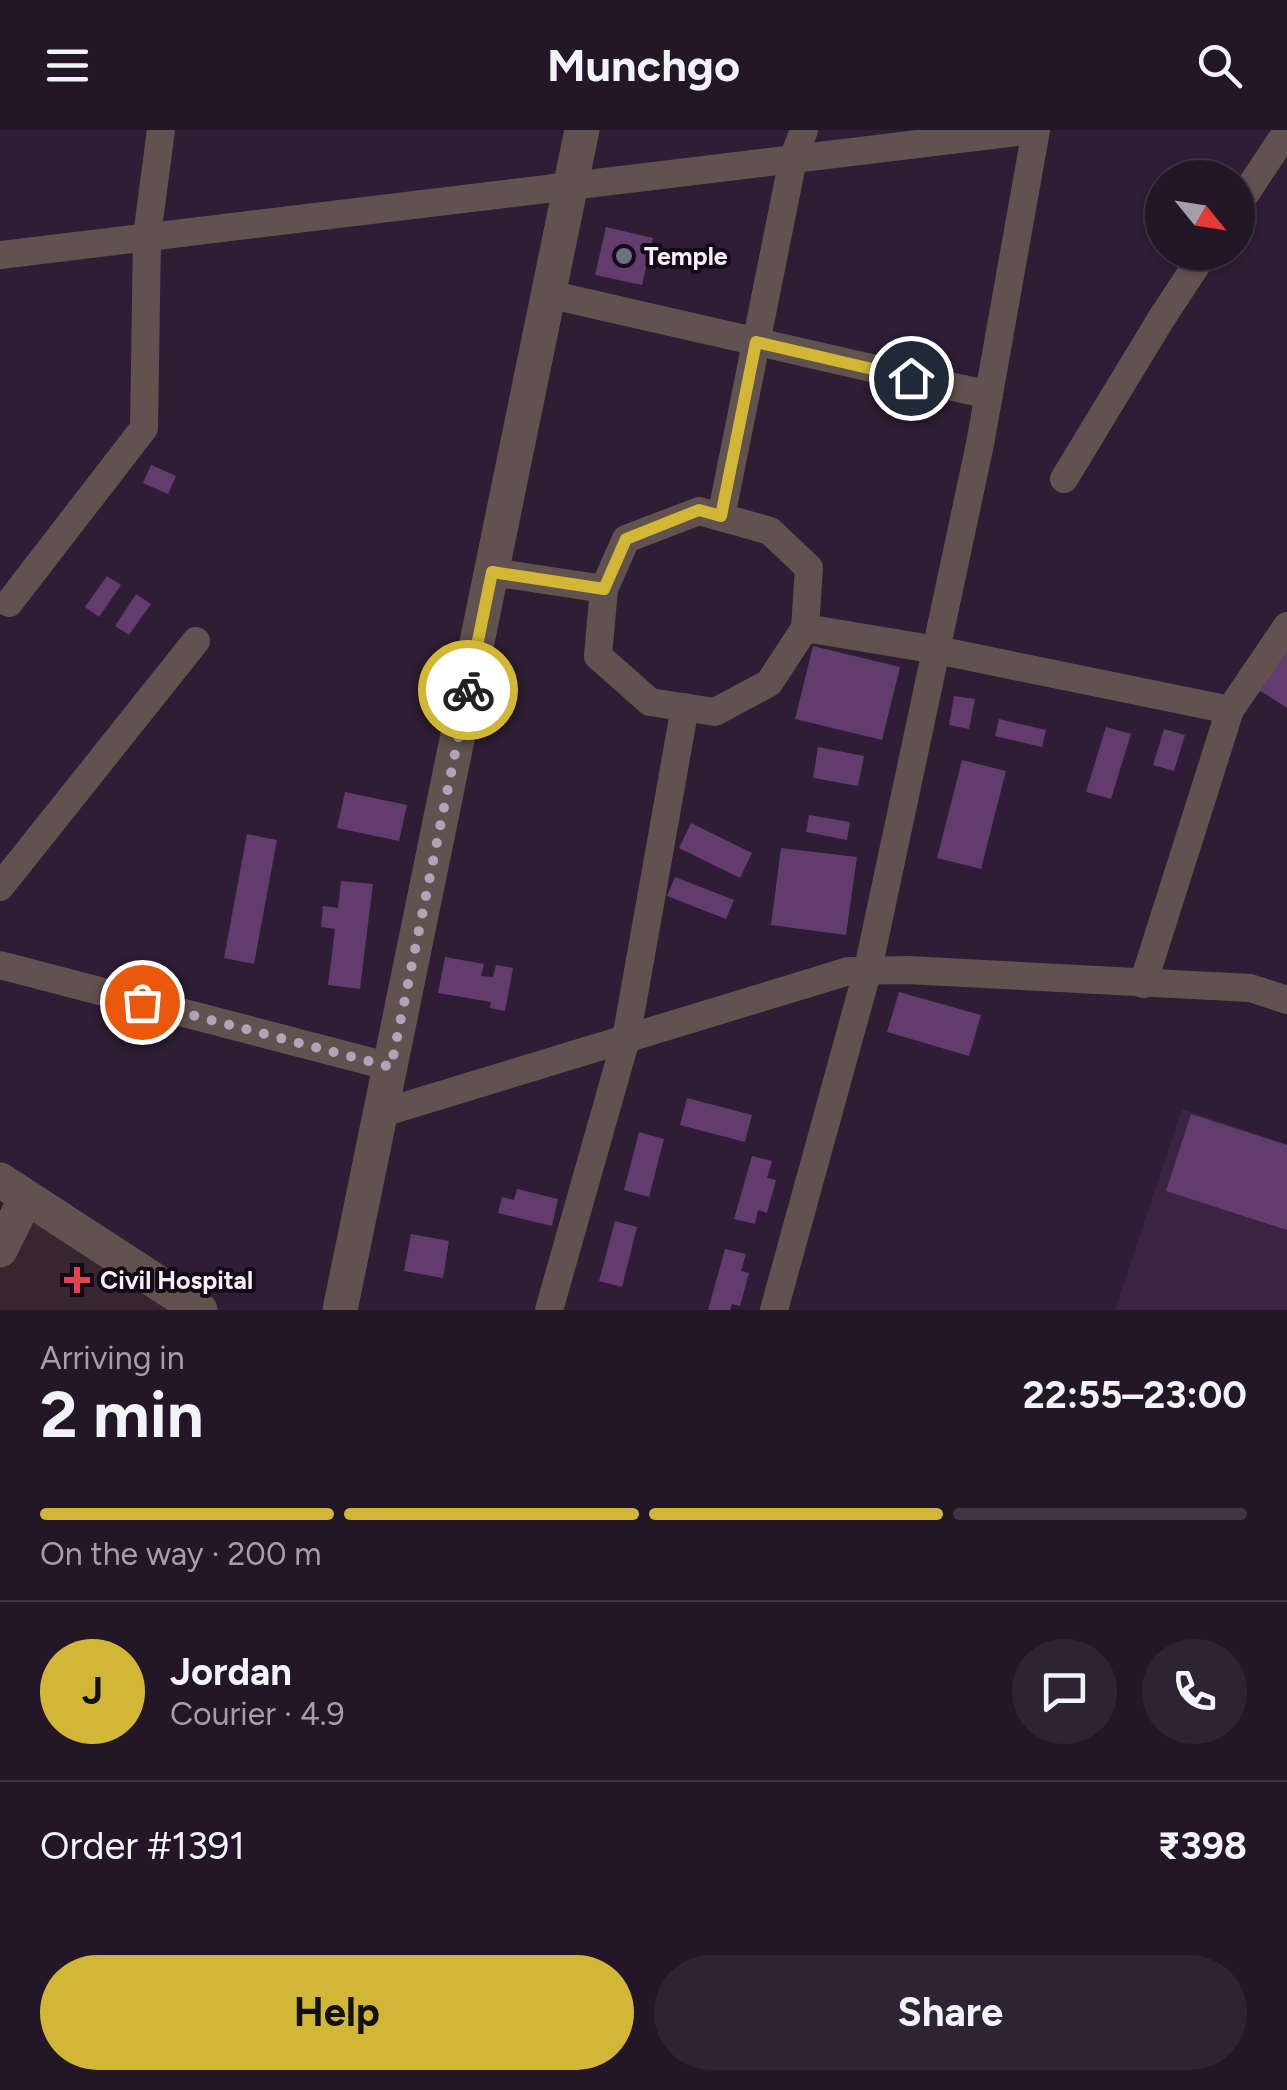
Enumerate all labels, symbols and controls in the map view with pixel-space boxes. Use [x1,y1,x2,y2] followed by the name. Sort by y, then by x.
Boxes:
[40,38,95,93] icon: menu
[547,38,740,92] text: Munchgo
[1192,38,1247,93] icon: search
[1145,160,1255,270] north arrow
[1145,160,1255,270] map controls
[644,241,728,271] place label: Temple
[613,245,635,267] marker: Temple
[869,336,954,421] pin
[884,351,939,406] icon: home
[418,640,518,740] courier
[441,663,496,718] icon: bike
[100,960,185,1045] pin
[115,975,170,1030] icon: bag
[100,1265,253,1295] place label: Civil Hospital
[64,1267,90,1293] marker: Civil Hospital
[40,1339,185,1377] text: Arriving in
[1023,1372,1247,1418] text: 22:55–23:00
[40,1375,204,1453] text: 2 min
[40,1535,322,1573] text: On the way · 200 m
[1012,1639,1117,1744] button: chat
[1142,1639,1247,1744] button: phone
[170,1649,292,1695] text: Jordan
[82,1668,103,1714] text: J
[170,1695,345,1733] text: Courier · 4.9
[40,1823,245,1869] text: Order #1391
[1158,1823,1247,1869] text: ₹398
[40,1955,634,2070] button: Help
[654,1955,1247,2070] button: Share

